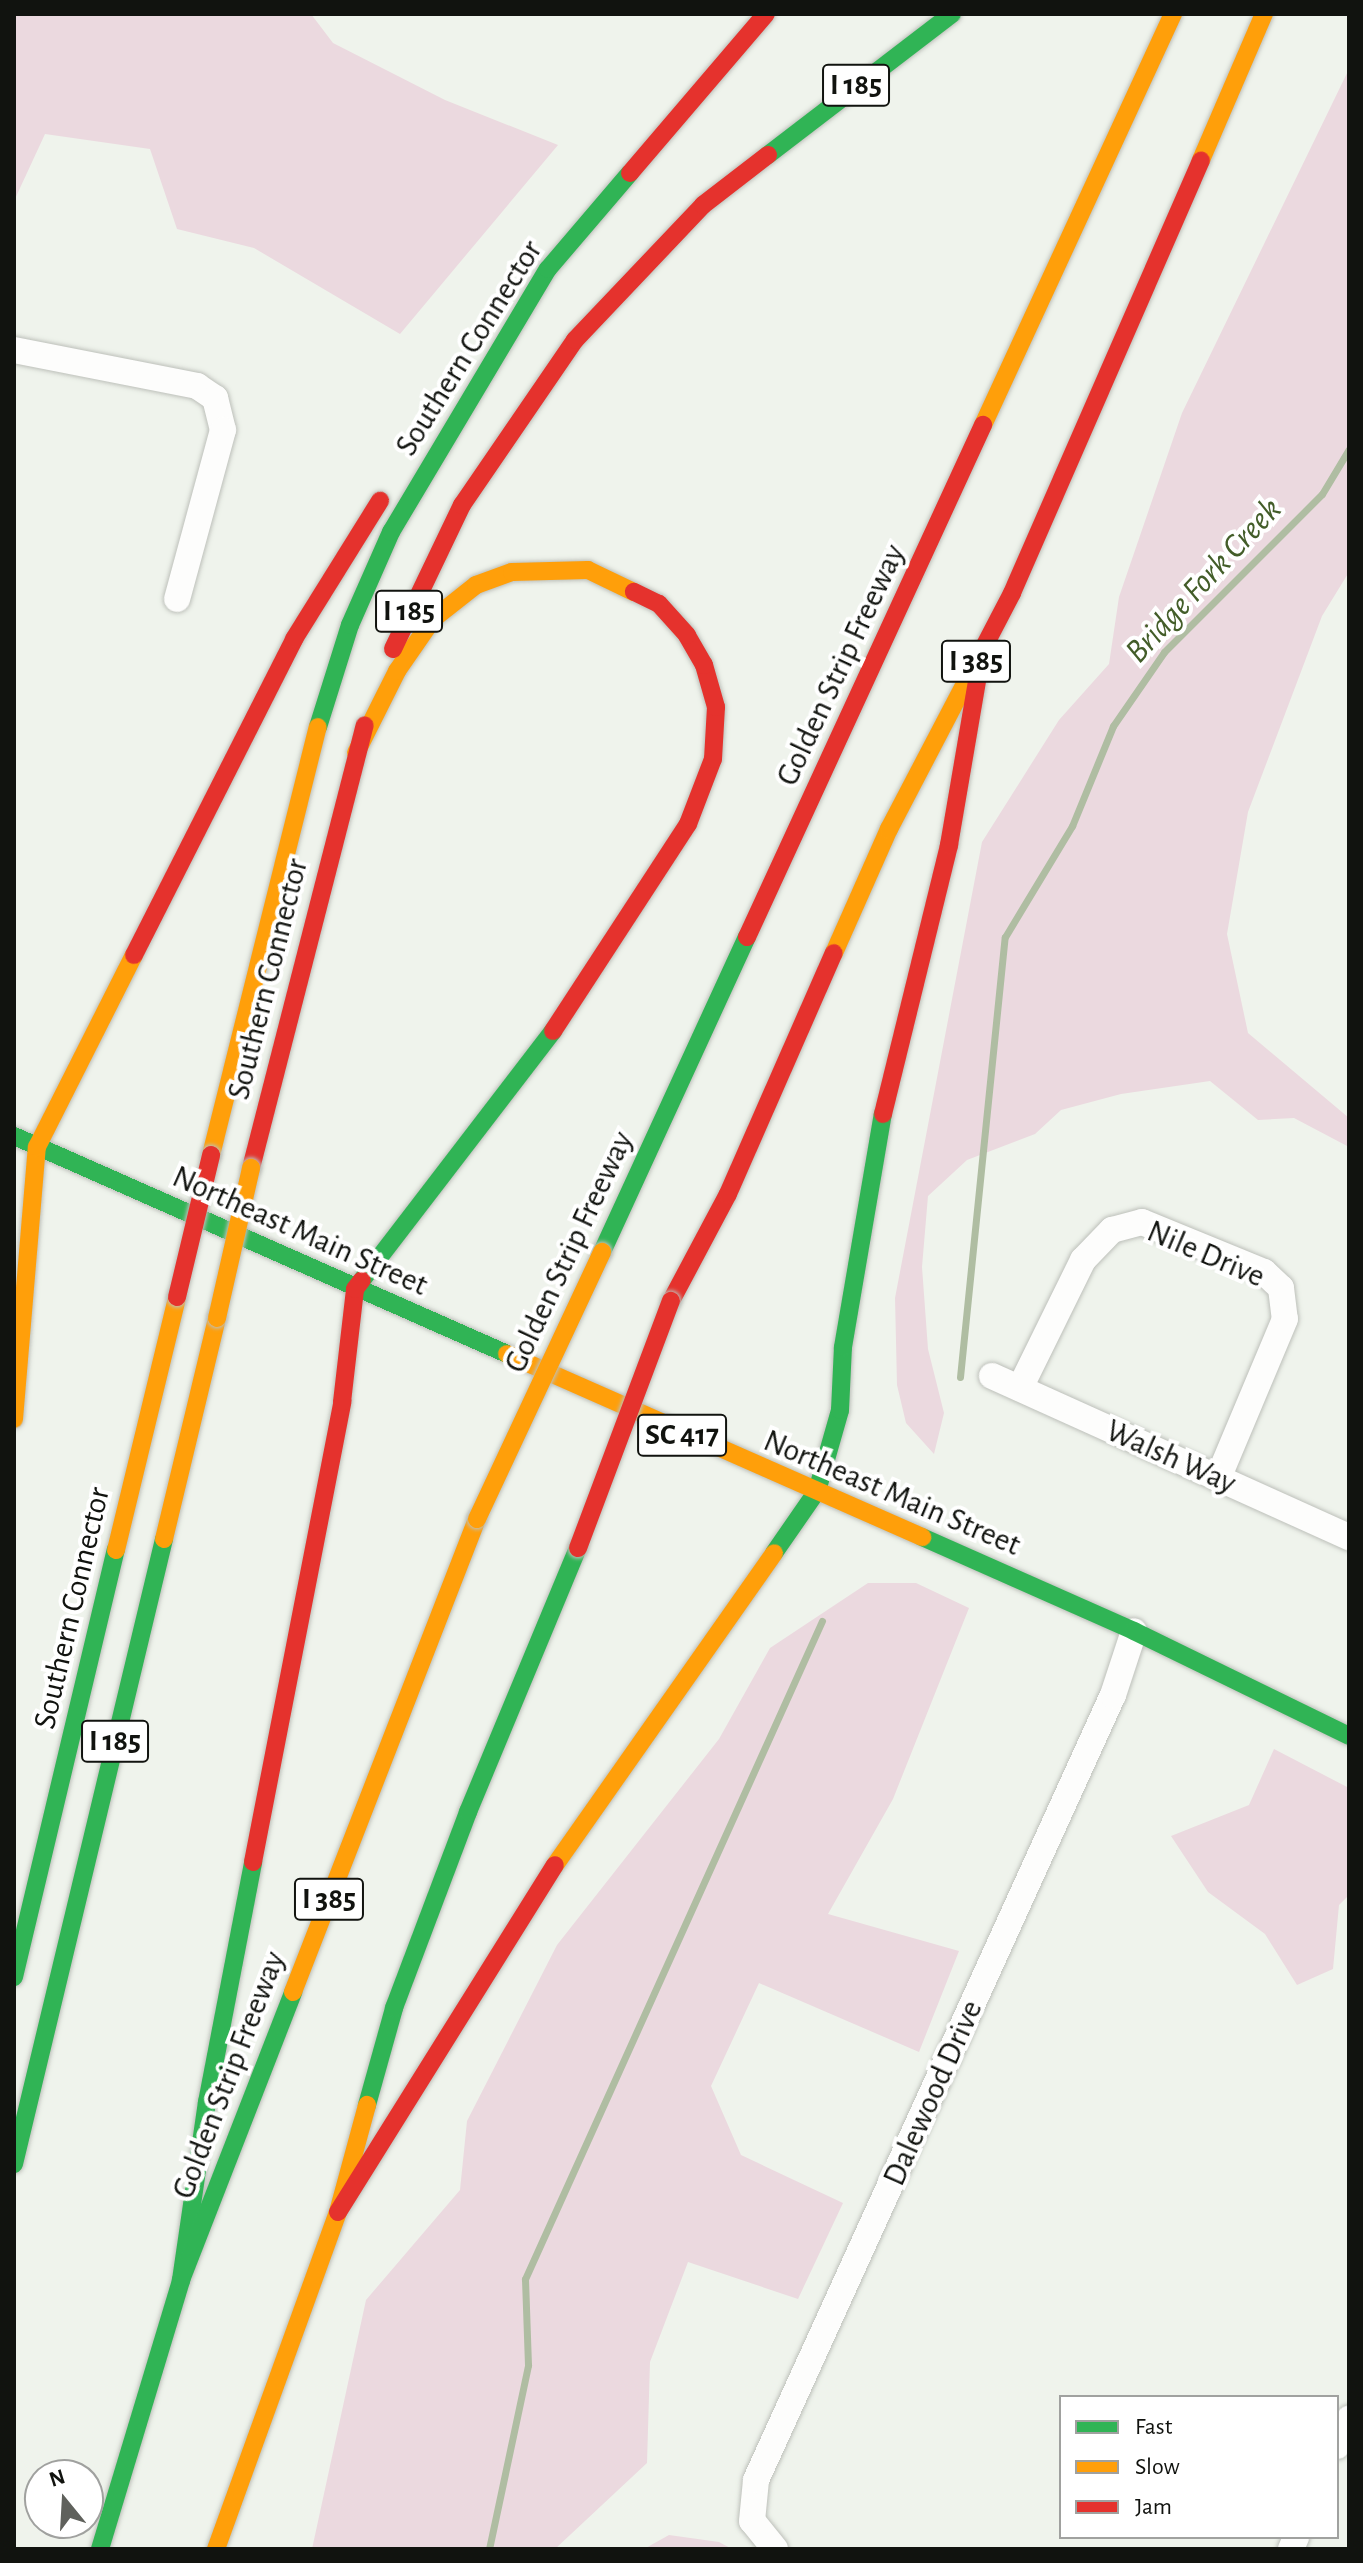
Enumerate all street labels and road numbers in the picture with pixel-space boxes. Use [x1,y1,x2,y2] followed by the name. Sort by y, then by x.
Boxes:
[822,59,890,111] road number: I 185
[387,233,551,463] street label: Southern Connector
[768,538,914,792] street label: Golden Strip Freeway
[375,585,443,637] road number: I 185
[940,635,1012,687] road number: I 385
[220,855,316,1103] street label: Southern Connector
[496,1125,642,1379] street label: Golden Strip Freeway
[166,1157,434,1305] street label: Northeast Main Street
[1141,1212,1271,1296] street label: Nile Drive
[636,1409,728,1461] road number: SC 417
[1100,1411,1242,1503] street label: Walsh Way
[758,1422,1026,1564] street label: Northeast Main Street
[26,1483,118,1733] street label: Southern Connector
[81,1715,149,1767] road number: I 185
[293,1873,365,1925] road number: I 385
[164,1946,294,2204] street label: Golden Strip Freeway
[875,1994,991,2192] street label: Dalewood Drive

